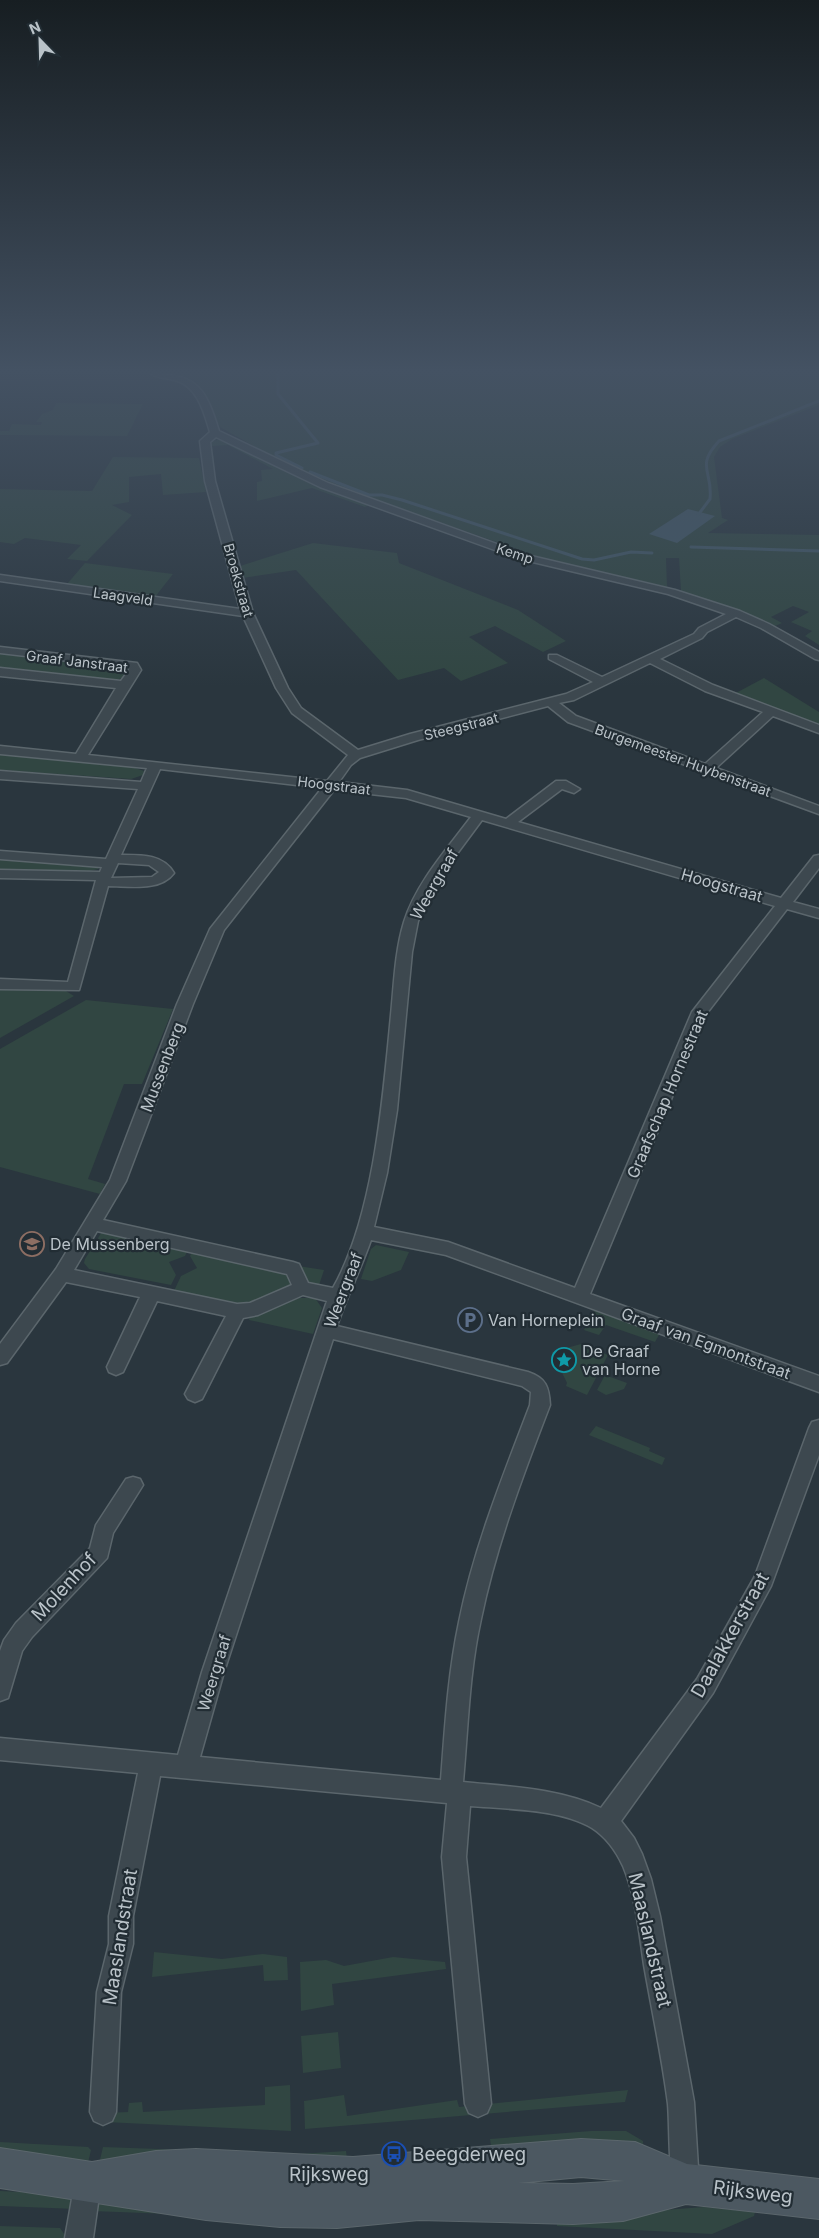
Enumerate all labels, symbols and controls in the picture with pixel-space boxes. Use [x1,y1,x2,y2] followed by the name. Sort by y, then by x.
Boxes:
[15,15,65,65] north arrow
[26,18,43,37] text: N
[494,539,536,567] street label: Kemp
[220,541,258,619] street label: Broekstraat
[92,583,154,609] street label: Laagveld
[25,646,129,676] street label: Graaf Janstraat
[422,708,500,743] street label: Steegstraat
[593,720,774,800] street label: Burgemeester Huybenstraat
[297,772,372,798] street label: Hoogstraat
[406,845,462,923] street label: Weergraaf
[679,864,765,906] street label: Hoogstraat
[622,1007,712,1181] street label: Graafschap Hornestraat
[136,1019,188,1115] street label: Mussenberg
[19,1231,45,1257] school or university icon: De Mussenberg
[50,1234,170,1254] place label: De Mussenberg
[319,1249,367,1331] street label: Weergraaf
[619,1303,793,1383] street label: Graaf van Egmontstraat
[457,1307,483,1333] parking icon: Van Horneplein
[488,1310,604,1330] place label: Van Horneplein
[582,1341,660,1379] place label: De Graaf van Horne
[551,1347,577,1373] place icon: De Graaf van Horne
[27,1548,101,1626] street label: Molenhof
[686,1568,774,1702] street label: Daalakkerstraat
[193,1632,235,1714] street label: Weergraaf
[98,1867,142,2007] street label: Maaslandstraat
[623,1870,677,2010] street label: Maaslandstraat
[381,2141,407,2167] bus stop icon: Beegderweg
[412,2143,526,2166] place label: Beegderweg
[289,2163,369,2186] street label: Rijksweg
[712,2176,794,2208] street label: Rijksweg

